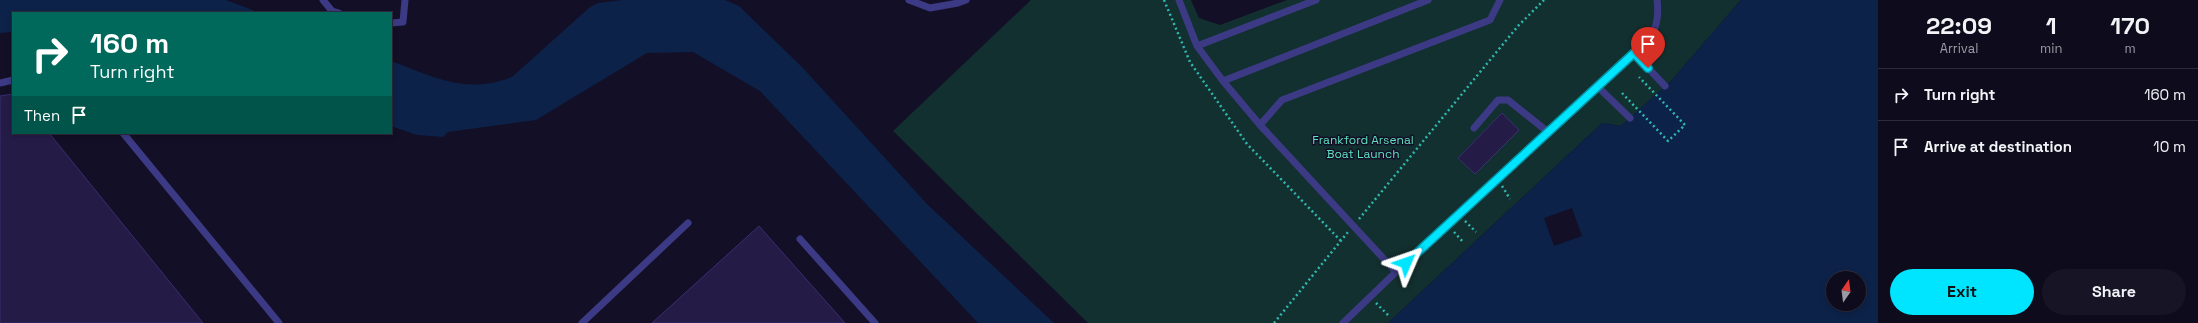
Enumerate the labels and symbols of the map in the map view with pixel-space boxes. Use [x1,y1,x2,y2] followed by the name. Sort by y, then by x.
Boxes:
[1631,27,1665,68] pin
[1312,132,1414,162] park label: Frankford Arsenal Boat Launch
[1385,242,1427,284] position arrow
[1826,271,1866,311] north arrow

